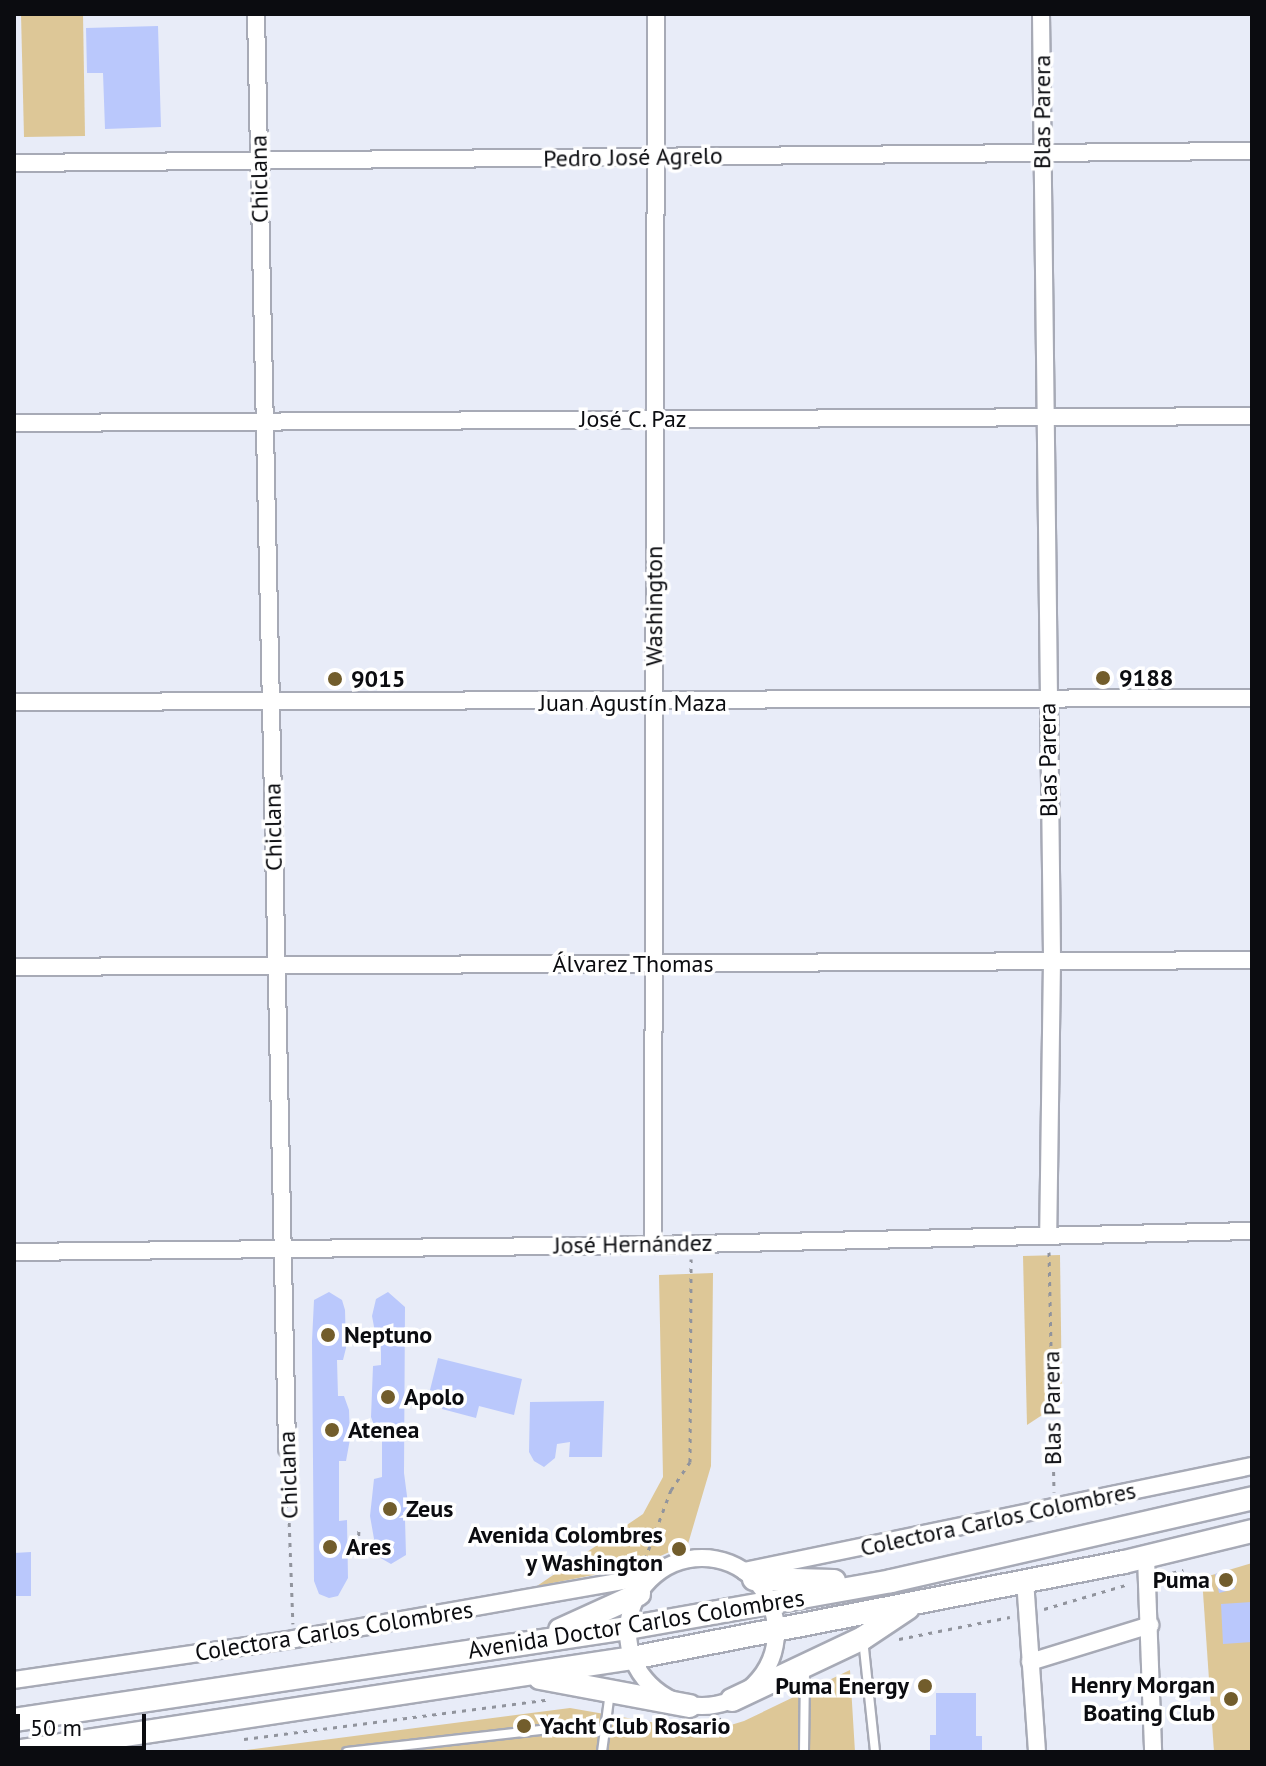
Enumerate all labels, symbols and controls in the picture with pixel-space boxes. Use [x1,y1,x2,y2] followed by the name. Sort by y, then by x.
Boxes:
[1028,55,1056,169] street label: Blas Parera
[244,135,274,223] street label: Chiclana
[543,141,723,173] street label: Pedro José Agrelo
[578,405,688,433] street label: José C. Paz
[640,546,668,666] street label: Washington
[1119,664,1173,692] place label: 9188
[351,665,405,693] place label: 9015
[1094,669,1112,687] marker: 9188
[326,670,344,688] marker: 9015
[539,689,727,717] street label: Juan Agustín Maza
[1033,703,1063,817] street label: Blas Parera
[258,783,288,871] street label: Chiclana
[552,950,714,978] street label: Álvarez Thomas
[553,1228,713,1260] street label: José Hernández
[344,1321,432,1349] place label: Neptuno
[319,1326,337,1344] marker: Neptuno
[1037,1351,1067,1465] street label: Blas Parera
[404,1383,464,1411] place label: Apolo
[379,1388,397,1406] marker: Apolo
[348,1416,419,1444] place label: Atenea
[323,1421,341,1439] marker: Atenea
[272,1431,304,1519] street label: Chiclana
[858,1476,1138,1562] street label: Colectora Carlos Colombres
[406,1495,453,1523] place label: Zeus
[381,1500,399,1518] marker: Zeus
[468,1521,663,1577] place label: Avenida Colombres y Washington
[346,1533,391,1561] place label: Ares
[321,1538,339,1556] marker: Ares
[670,1540,688,1558] marker: Avenida Colombres y Washington
[1153,1566,1210,1594] place label: Puma
[1217,1571,1235,1589] marker: Puma
[466,1583,806,1665] street label: Avenida Doctor Carlos Colombres
[193,1595,475,1667] street label: Colectora Carlos Colombres
[1070,1671,1215,1727] place label: Henry Morgan Boating Club
[775,1672,909,1700] place label: Puma Energy
[916,1677,934,1695] marker: Puma Energy
[1222,1690,1240,1708] marker: Henry Morgan Boating Club
[20,1698,150,1748] scale bar
[30,1712,82,1743] text: 50 m
[540,1712,731,1740] place label: Yacht Club Rosario
[515,1717,533,1735] marker: Yacht Club Rosario

